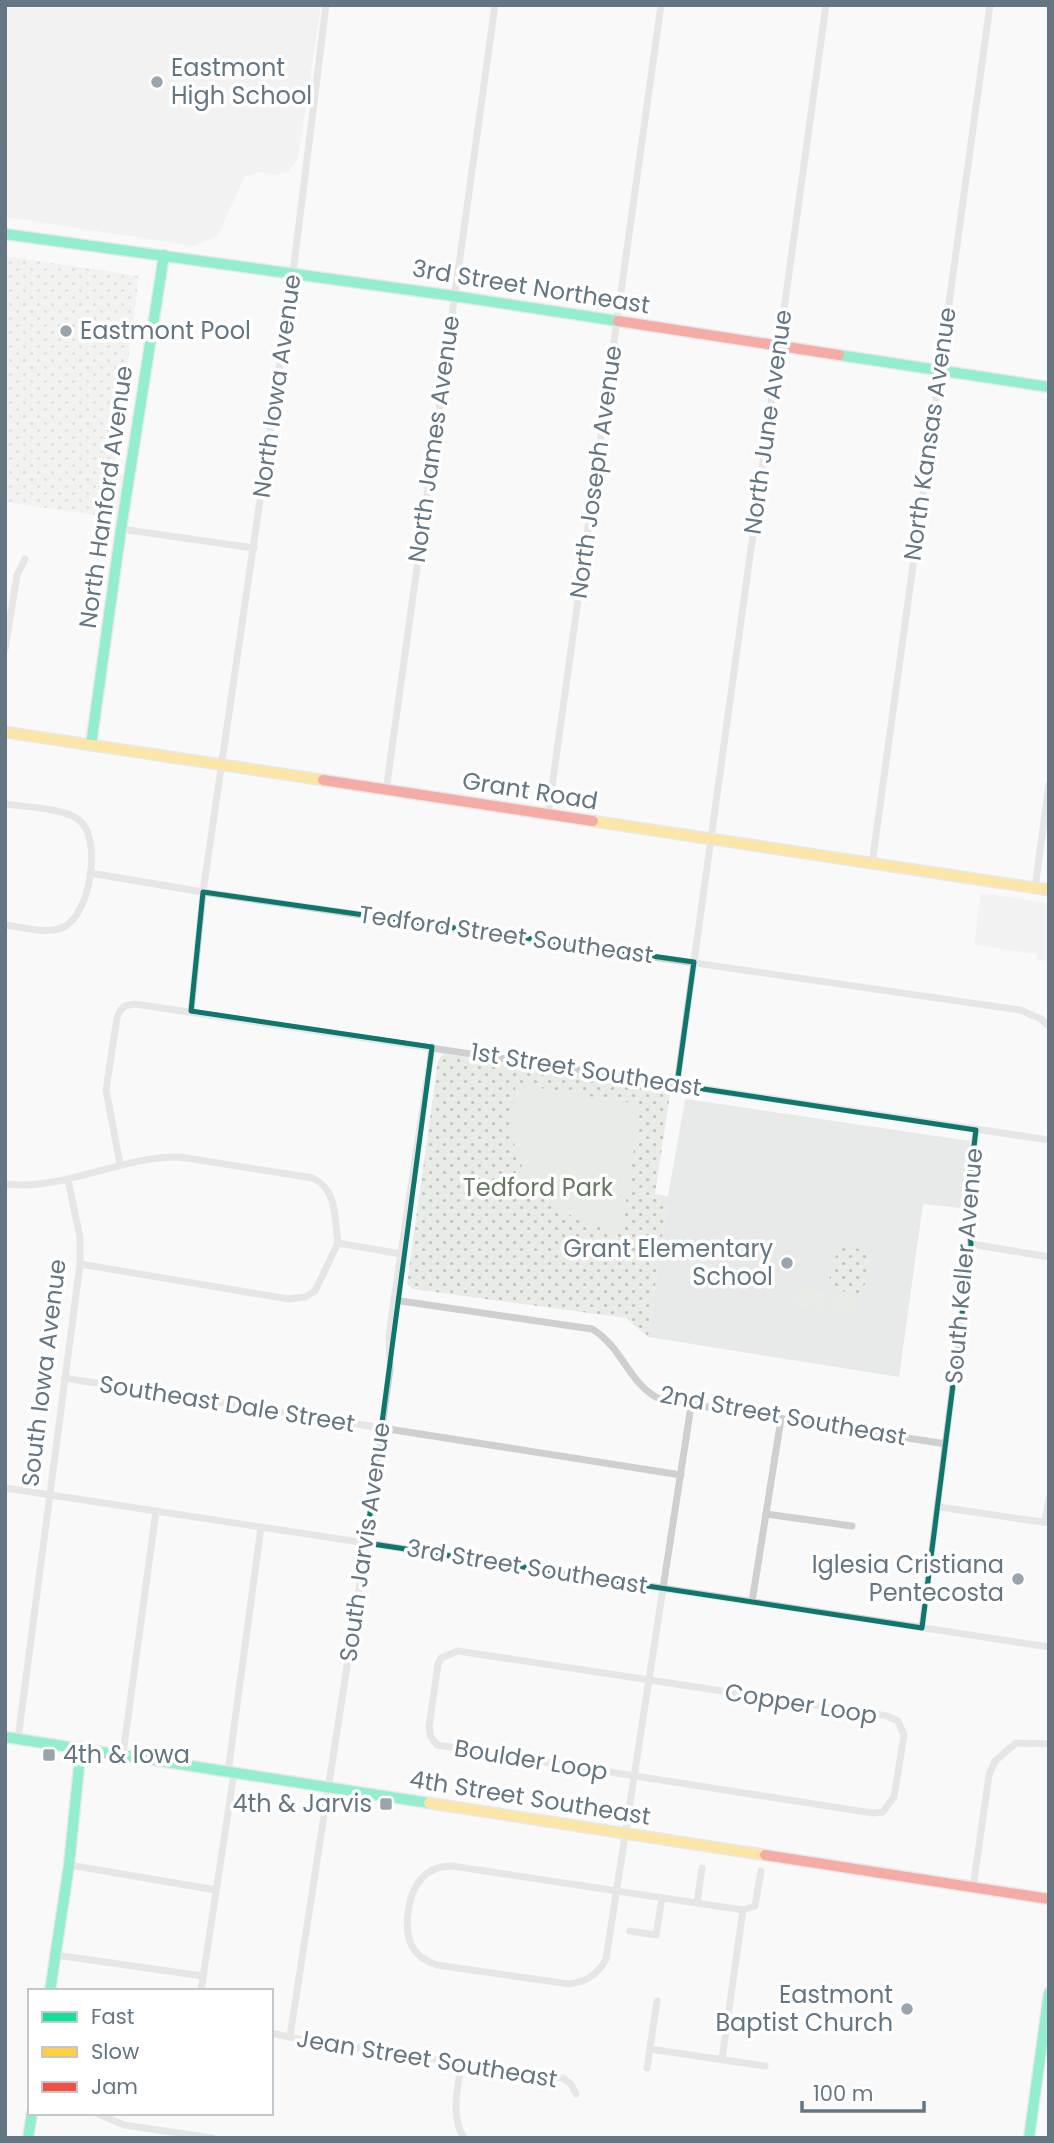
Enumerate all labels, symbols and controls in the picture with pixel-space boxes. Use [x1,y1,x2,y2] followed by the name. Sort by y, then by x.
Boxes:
[171,51,312,112] place label: Eastmont High School
[149,74,165,90] marker: Eastmont High School
[410,251,652,322] street label: 3rd Street Northeast
[244,272,309,500] street label: North Iowa Avenue
[895,305,964,563] street label: North Kansas Avenue
[735,307,800,536] street label: North June Avenue
[400,313,467,565] street label: North James Avenue
[80,314,251,347] place label: Eastmont Pool
[58,323,74,339] marker: Eastmont Pool
[561,343,630,601] street label: North Joseph Avenue
[71,364,140,630] street label: North Hanford Avenue
[460,764,600,818] street label: Grant Road
[357,898,655,972] street label: Tedford Street Southeast
[468,1035,704,1104] street label: 1st Street Southeast
[937,1147,990,1385] street label: South Keller Avenue
[463,1171,614,1204] park label: Tedford Park
[563,1232,773,1293] place label: Grant Elementary School
[779,1255,795,1271] marker: Grant Elementary School
[13,1257,74,1489] street label: South Iowa Avenue
[97,1367,357,1440] street label: Southeast Dale Street
[657,1378,909,1453] street label: 2nd Street Southeast
[331,1420,398,1664] street label: South Jarvis Avenue
[404,1531,650,1602] street label: 3rd Street Southeast
[812,1548,1004,1609] place label: Iglesia Cristiana Pentecosta
[1010,1571,1026,1587] marker: Iglesia Cristiana Pentecosta
[722,1675,880,1732] street label: Copper Loop
[452,1731,610,1788] street label: Boulder Loop
[63,1738,190,1771] place label: 4th & Iowa
[41,1747,57,1763] marker: 4th & Iowa
[407,1762,653,1833] street label: 4th Street Southeast
[232,1787,372,1820] place label: 4th & Jarvis
[378,1796,394,1812] marker: 4th & Jarvis
[715,1978,893,2039] place label: Eastmont Baptist Church
[28,1989,273,2115] legend
[899,2001,915,2017] marker: Eastmont Baptist Church
[91,2002,134,2031] text: Fast
[294,2022,560,2095] street label: Jean Street Southeast
[91,2037,139,2066] text: Slow
[802,2070,925,2114] scale bar
[91,2072,138,2101] text: Jam
[813,2079,873,2108] text: 100 m

